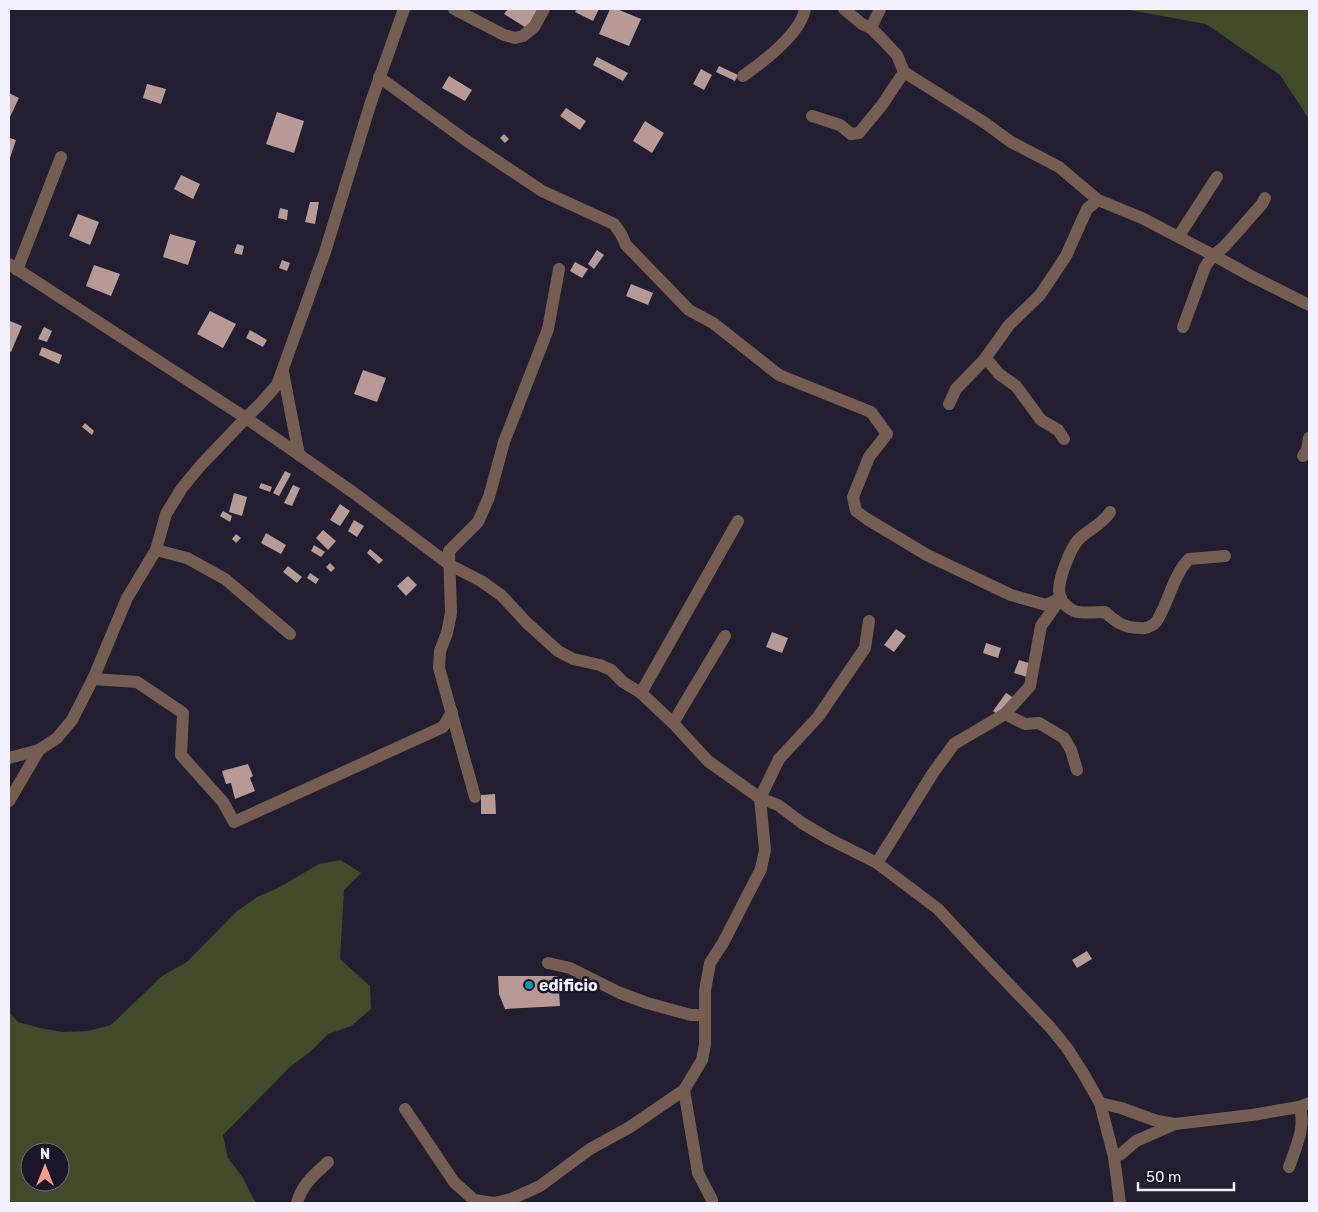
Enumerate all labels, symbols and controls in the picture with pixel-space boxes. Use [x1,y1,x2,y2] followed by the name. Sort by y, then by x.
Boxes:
[539,976,598,995] place label: edificio
[523,979,535,991] marker: edificio
[20,1142,70,1192] north arrow
[40,1146,50,1163] text: N
[1138,1160,1234,1192] scale bar
[1146,1168,1181,1186] text: 50 m

